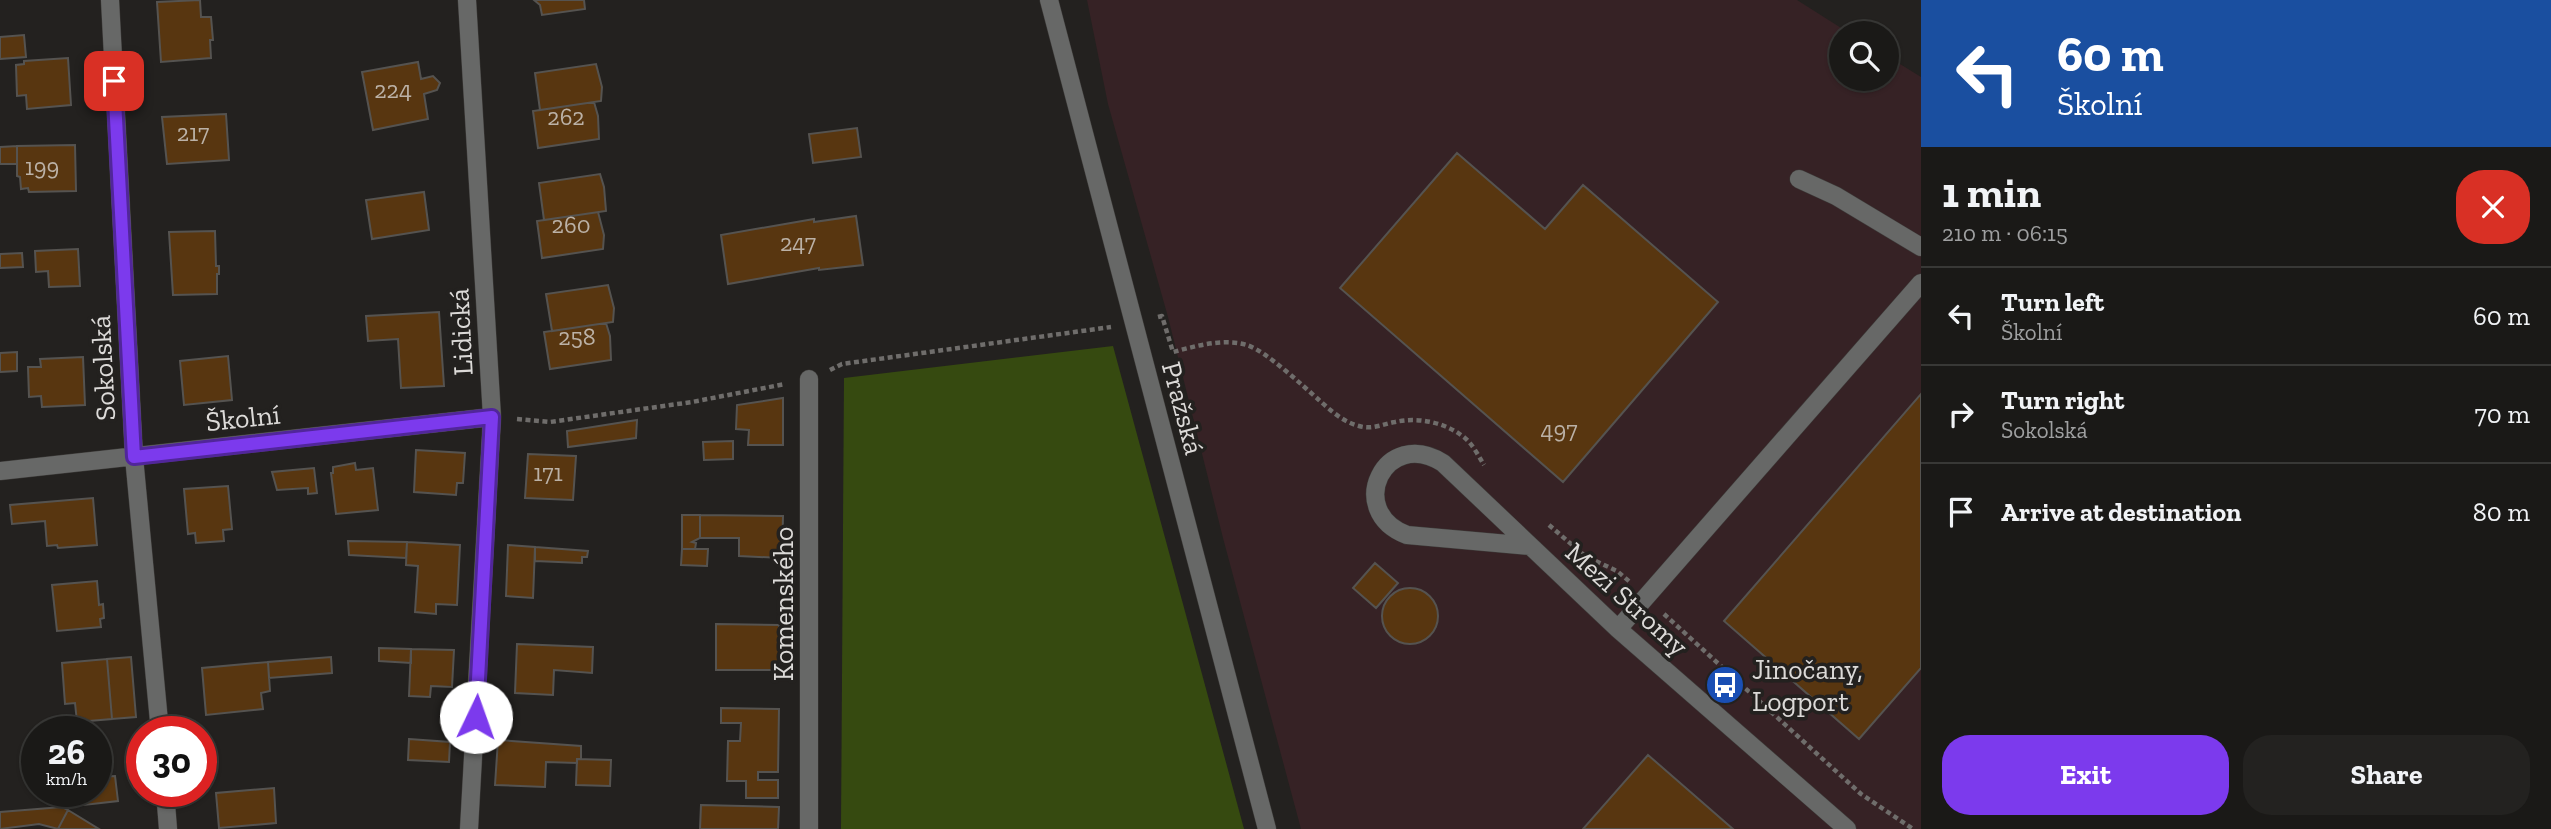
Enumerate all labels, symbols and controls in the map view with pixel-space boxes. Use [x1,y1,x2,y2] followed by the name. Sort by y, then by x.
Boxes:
[1829,21,1899,91] map controls
[1829,21,1899,91] button: search
[2057,25,2164,84] text: 60 m
[1942,28,2033,119] icon: left
[84,51,144,111] pin
[95,62,133,100] icon: arrive
[374,75,412,104] house number: 224
[2057,85,2142,123] text: Školní
[547,102,585,131] house number: 262
[177,118,209,147] house number: 217
[25,152,59,181] house number: 199
[1942,167,2041,218] text: 1 min
[2456,170,2530,244] button: close
[552,210,590,239] house number: 260
[1942,219,2068,247] text: 210 m · 06:15
[780,228,816,257] house number: 247
[2001,286,2104,318] text: Turn left
[442,287,480,376] street label: Lidická
[1942,297,1980,335] icon: left
[2473,300,2530,332] text: 60 m
[84,314,122,422] street label: Sokolská
[2001,318,2062,346] text: Školní
[558,322,596,351] house number: 258
[1155,358,1211,458] street label: Pražská
[2001,384,2124,416] text: Turn right
[1942,395,1980,433] icon: right
[204,398,282,438] street label: Školní
[2474,398,2530,430] text: 70 m
[1541,415,1577,444] house number: 497
[2001,416,2088,444] text: Sokolská
[533,458,563,487] house number: 171
[1942,493,1980,531] icon: arrive
[2001,496,2241,528] text: Arrive at destination
[2473,496,2530,528] text: 80 m
[767,527,800,681] street label: Komenského
[1559,535,1696,663] street label: Mezi Stromy
[1752,653,1863,718] place label: Jinočany, Logport
[1704,664,1746,706] bus stop icon: Jinočany, Logport
[439,680,513,754] position arrow
[126,716,217,807] speed limit sign: 30
[48,731,85,773] text: 26
[1942,735,2229,815] button: Exit
[2243,735,2530,815] button: Share
[46,768,87,790] text: km/h

